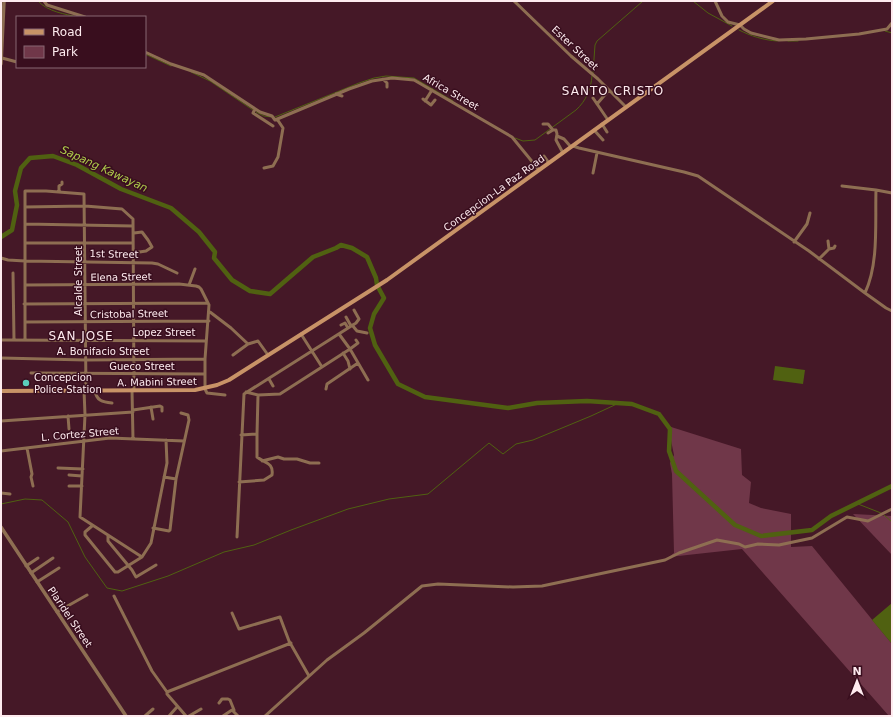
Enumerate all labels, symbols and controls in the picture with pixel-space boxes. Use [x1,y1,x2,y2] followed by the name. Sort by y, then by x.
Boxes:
[16,16,146,68] legend
[550,24,600,72] street label: Ester Street
[52,25,82,39] text: Road
[52,45,78,59] text: Park
[421,72,481,112] street label: Africa Street
[562,84,664,98] district label: SANTO CRISTO
[58,143,150,195] water label: Sapang Kawayan
[441,153,547,233] street label: Concepcion-La Paz Road
[73,246,84,316] street label: Alcalde Street
[89,248,139,260] street label: 1st Street
[90,271,152,283] street label: Elena Street
[90,308,168,320] street label: Cristobal Street
[133,327,195,338] street label: Lopez Street
[48,329,114,343] district label: SAN JOSE
[57,346,149,357] street label: A. Bonifacio Street
[109,361,175,372] street label: Gueco Street
[34,372,102,395] place label: Concepcion Police Station
[117,376,197,388] street label: A. Mabini Street
[21,378,31,388] marker: Concepcion Police Station
[41,425,119,443] street label: L. Cortez Street
[46,585,94,649] street label: Plaridel Street
[837,661,877,701] north arrow
[852,665,862,678] text: N

